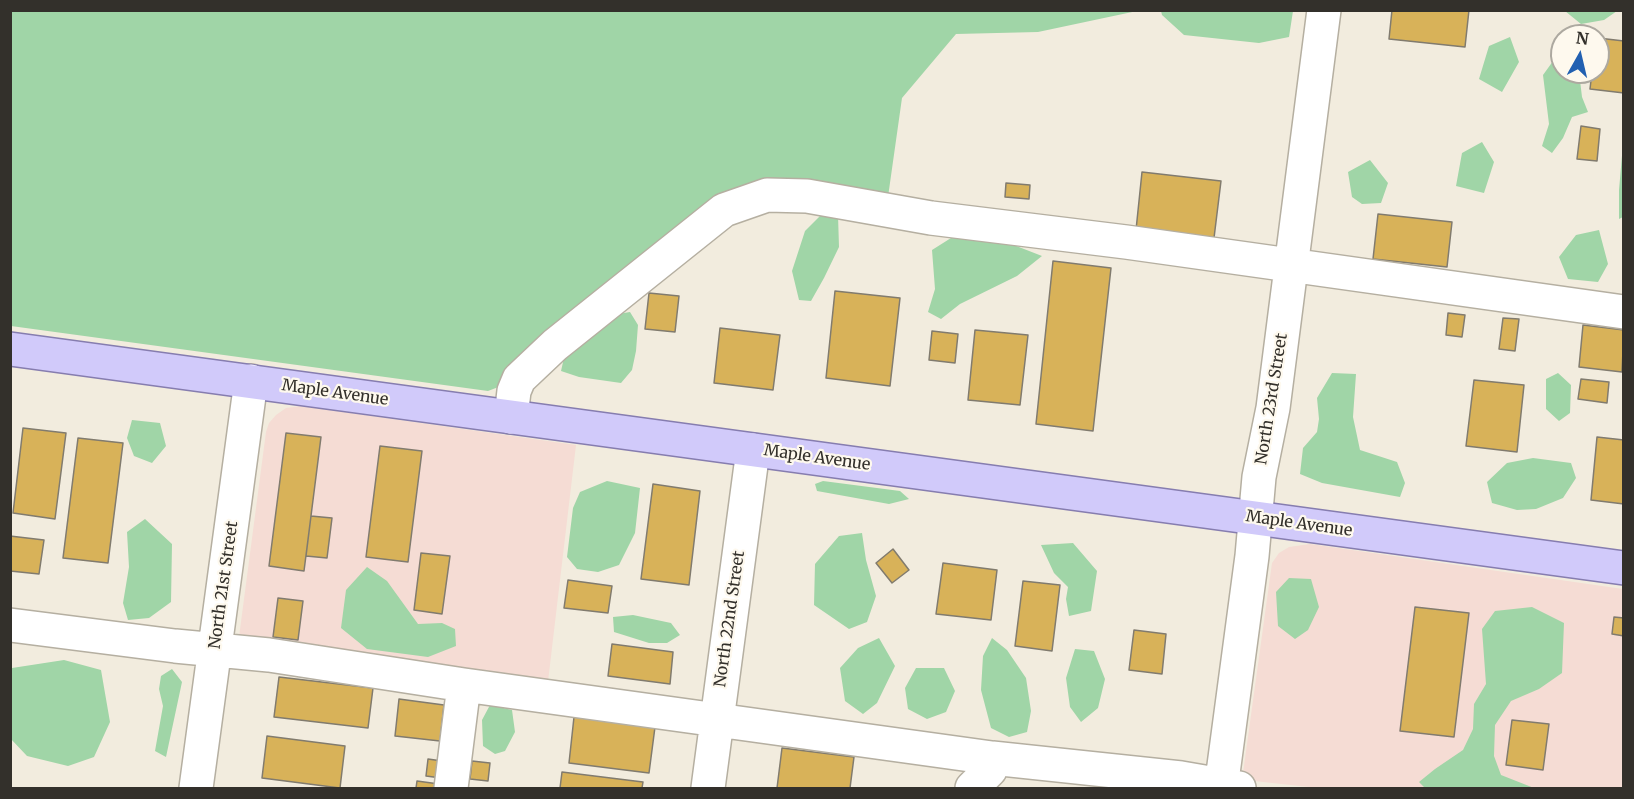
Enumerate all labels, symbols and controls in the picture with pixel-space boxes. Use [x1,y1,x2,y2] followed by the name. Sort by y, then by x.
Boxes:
[1550,24,1610,84] north arrow
[1575,27,1590,49] text: N
[1252,332,1292,466] street label: North 23rd Street
[281,376,389,410] street label: Maple Avenue
[763,441,871,475] street label: Maple Avenue
[1245,507,1353,541] street label: Maple Avenue
[206,520,242,650] street label: North 21st Street
[711,549,749,689] street label: North 22nd Street

